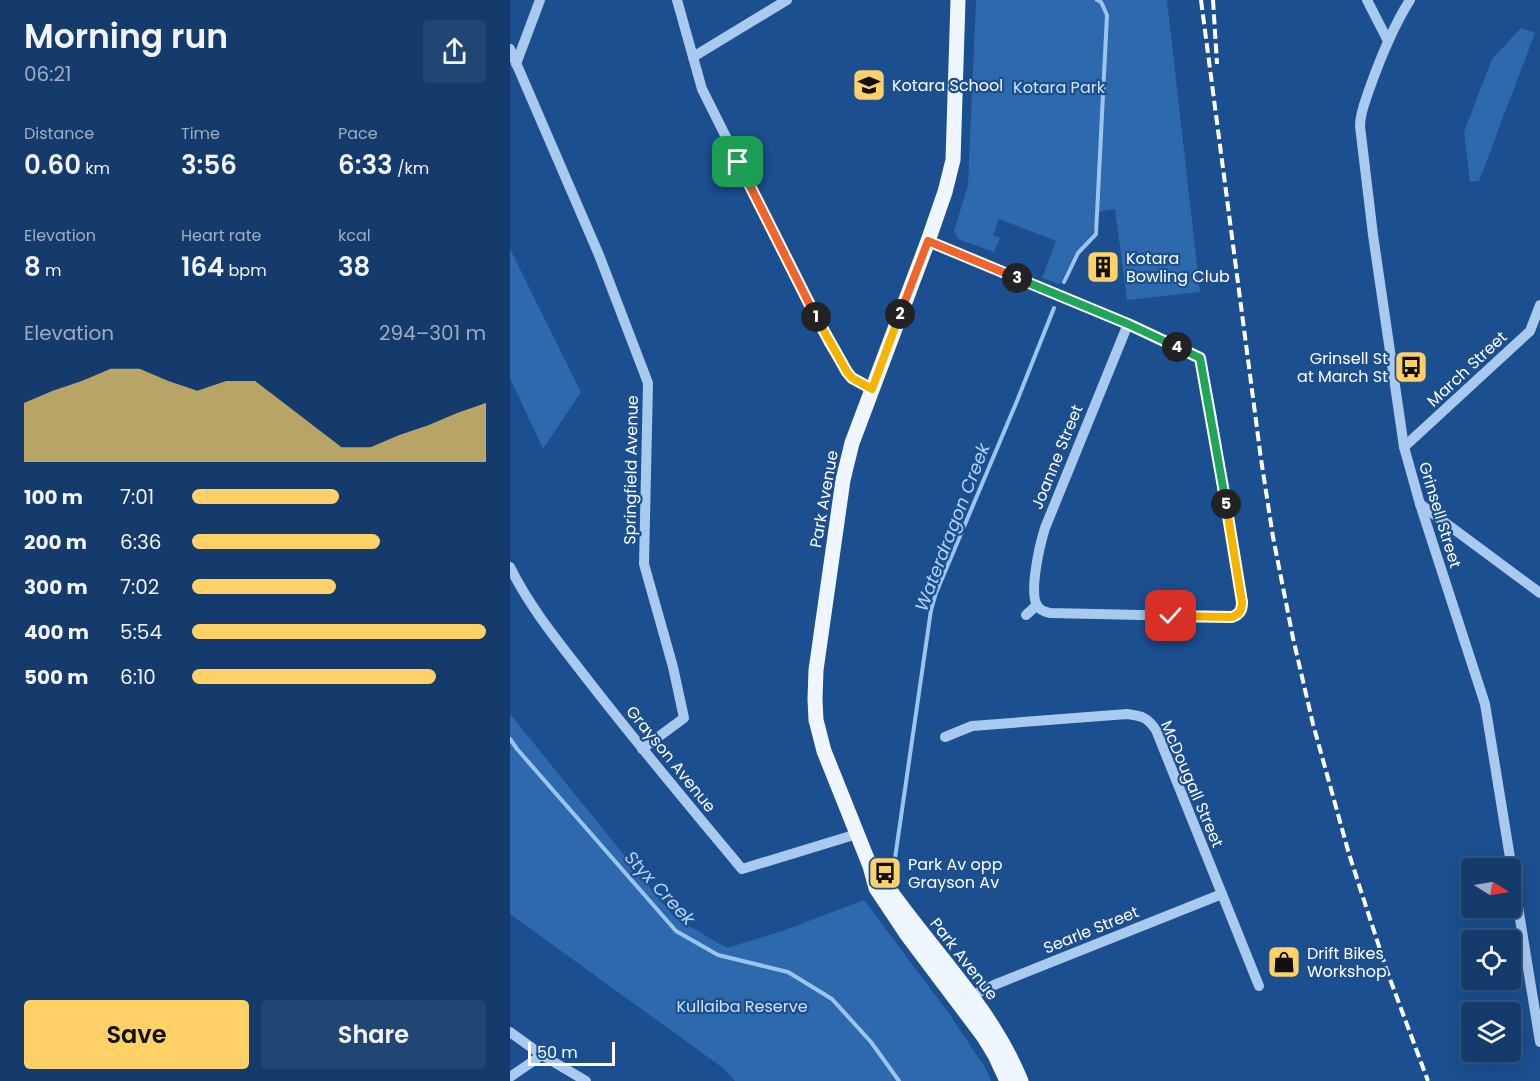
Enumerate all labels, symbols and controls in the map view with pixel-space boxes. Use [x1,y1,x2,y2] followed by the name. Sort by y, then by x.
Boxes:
[24,13,228,60] text: Morning run
[423,20,486,83] button: share
[24,60,71,88] text: 06:21
[851,67,887,103] school or university icon: Kotara School
[892,74,1003,97] place label: Kotara School
[1013,76,1106,99] park label: Kotara Park
[24,122,94,145] text: Distance
[181,122,220,145] text: Time
[338,122,378,145] text: Pace
[712,136,763,187] pin
[721,145,754,178] icon: arrive
[24,147,81,183] text: 0.60
[181,147,237,183] text: 3:56
[338,147,393,183] text: 6:33
[81,157,110,180] text: km
[393,157,429,180] text: /km
[24,224,96,247] text: Elevation
[181,224,261,247] text: Heart rate
[338,224,371,247] text: kcal
[1126,247,1230,288] place label: Kotara Bowling Club
[24,249,41,285] text: 8
[181,249,224,285] text: 164
[338,249,370,285] text: 38
[1085,249,1121,285] building icon: Kotara Bowling Club
[41,259,61,282] text: m
[224,259,267,282] text: bpm
[1002,263,1032,293] pin: 3
[1012,266,1022,289] text: 3
[885,299,915,329] pin: 2
[801,302,831,332] pin: 1
[895,302,905,325] text: 2
[813,305,819,328] text: 1
[24,319,114,347] text: Elevation
[379,319,486,347] text: 294–301 m
[1422,326,1512,412] street label: March Street
[1162,332,1192,362] pin: 4
[1172,335,1182,358] text: 4
[1297,347,1388,388] place label: Grinsell St at March St
[1393,349,1429,385] bus stop icon: Grinsell St at March St
[618,395,644,545] street label: Springfield Avenue
[1026,401,1089,513] street label: Joanne Street
[908,439,996,615] water label: Waterdragon Creek
[804,448,844,550] street label: Park Avenue
[1413,459,1467,571] street label: Grinsell Street
[24,483,83,511] text: 100 m
[120,483,154,511] text: 7:01
[1211,489,1241,519] pin: 5
[1221,492,1231,515] text: 5
[24,528,87,556] text: 200 m
[120,528,161,556] text: 6:36
[24,573,88,601] text: 300 m
[120,573,159,601] text: 7:02
[1145,590,1196,641] pin
[1154,599,1187,632] icon: check
[24,618,89,646] text: 400 m
[120,618,162,646] text: 5:54
[24,663,89,691] text: 500 m
[120,663,156,691] text: 6:10
[621,701,721,817] street label: Grayson Avenue
[1155,717,1229,851] street label: McDougall Street
[619,845,701,931] water label: Styx Creek
[908,853,1003,894] place label: Park Av opp Grayson Av
[867,855,903,891] bus stop icon: Park Av opp Grayson Av
[1461,858,1521,918] north arrow
[1461,858,1521,1062] map controls
[1040,900,1142,960] street label: Searle Street
[925,913,1003,1005] street label: Park Avenue
[1461,930,1521,990] button: locate
[1307,942,1387,983] place label: Drift Bikes Workshop
[1266,944,1302,980] shop icon: Drift Bikes Workshop
[676,995,808,1018] park label: Kullaiba Reserve
[24,1000,249,1069] button: Save
[261,1000,486,1069] button: Share
[1461,1002,1521,1062] button: layers
[528,1039,615,1066] scale bar
[537,1041,578,1064] text: 50 m

